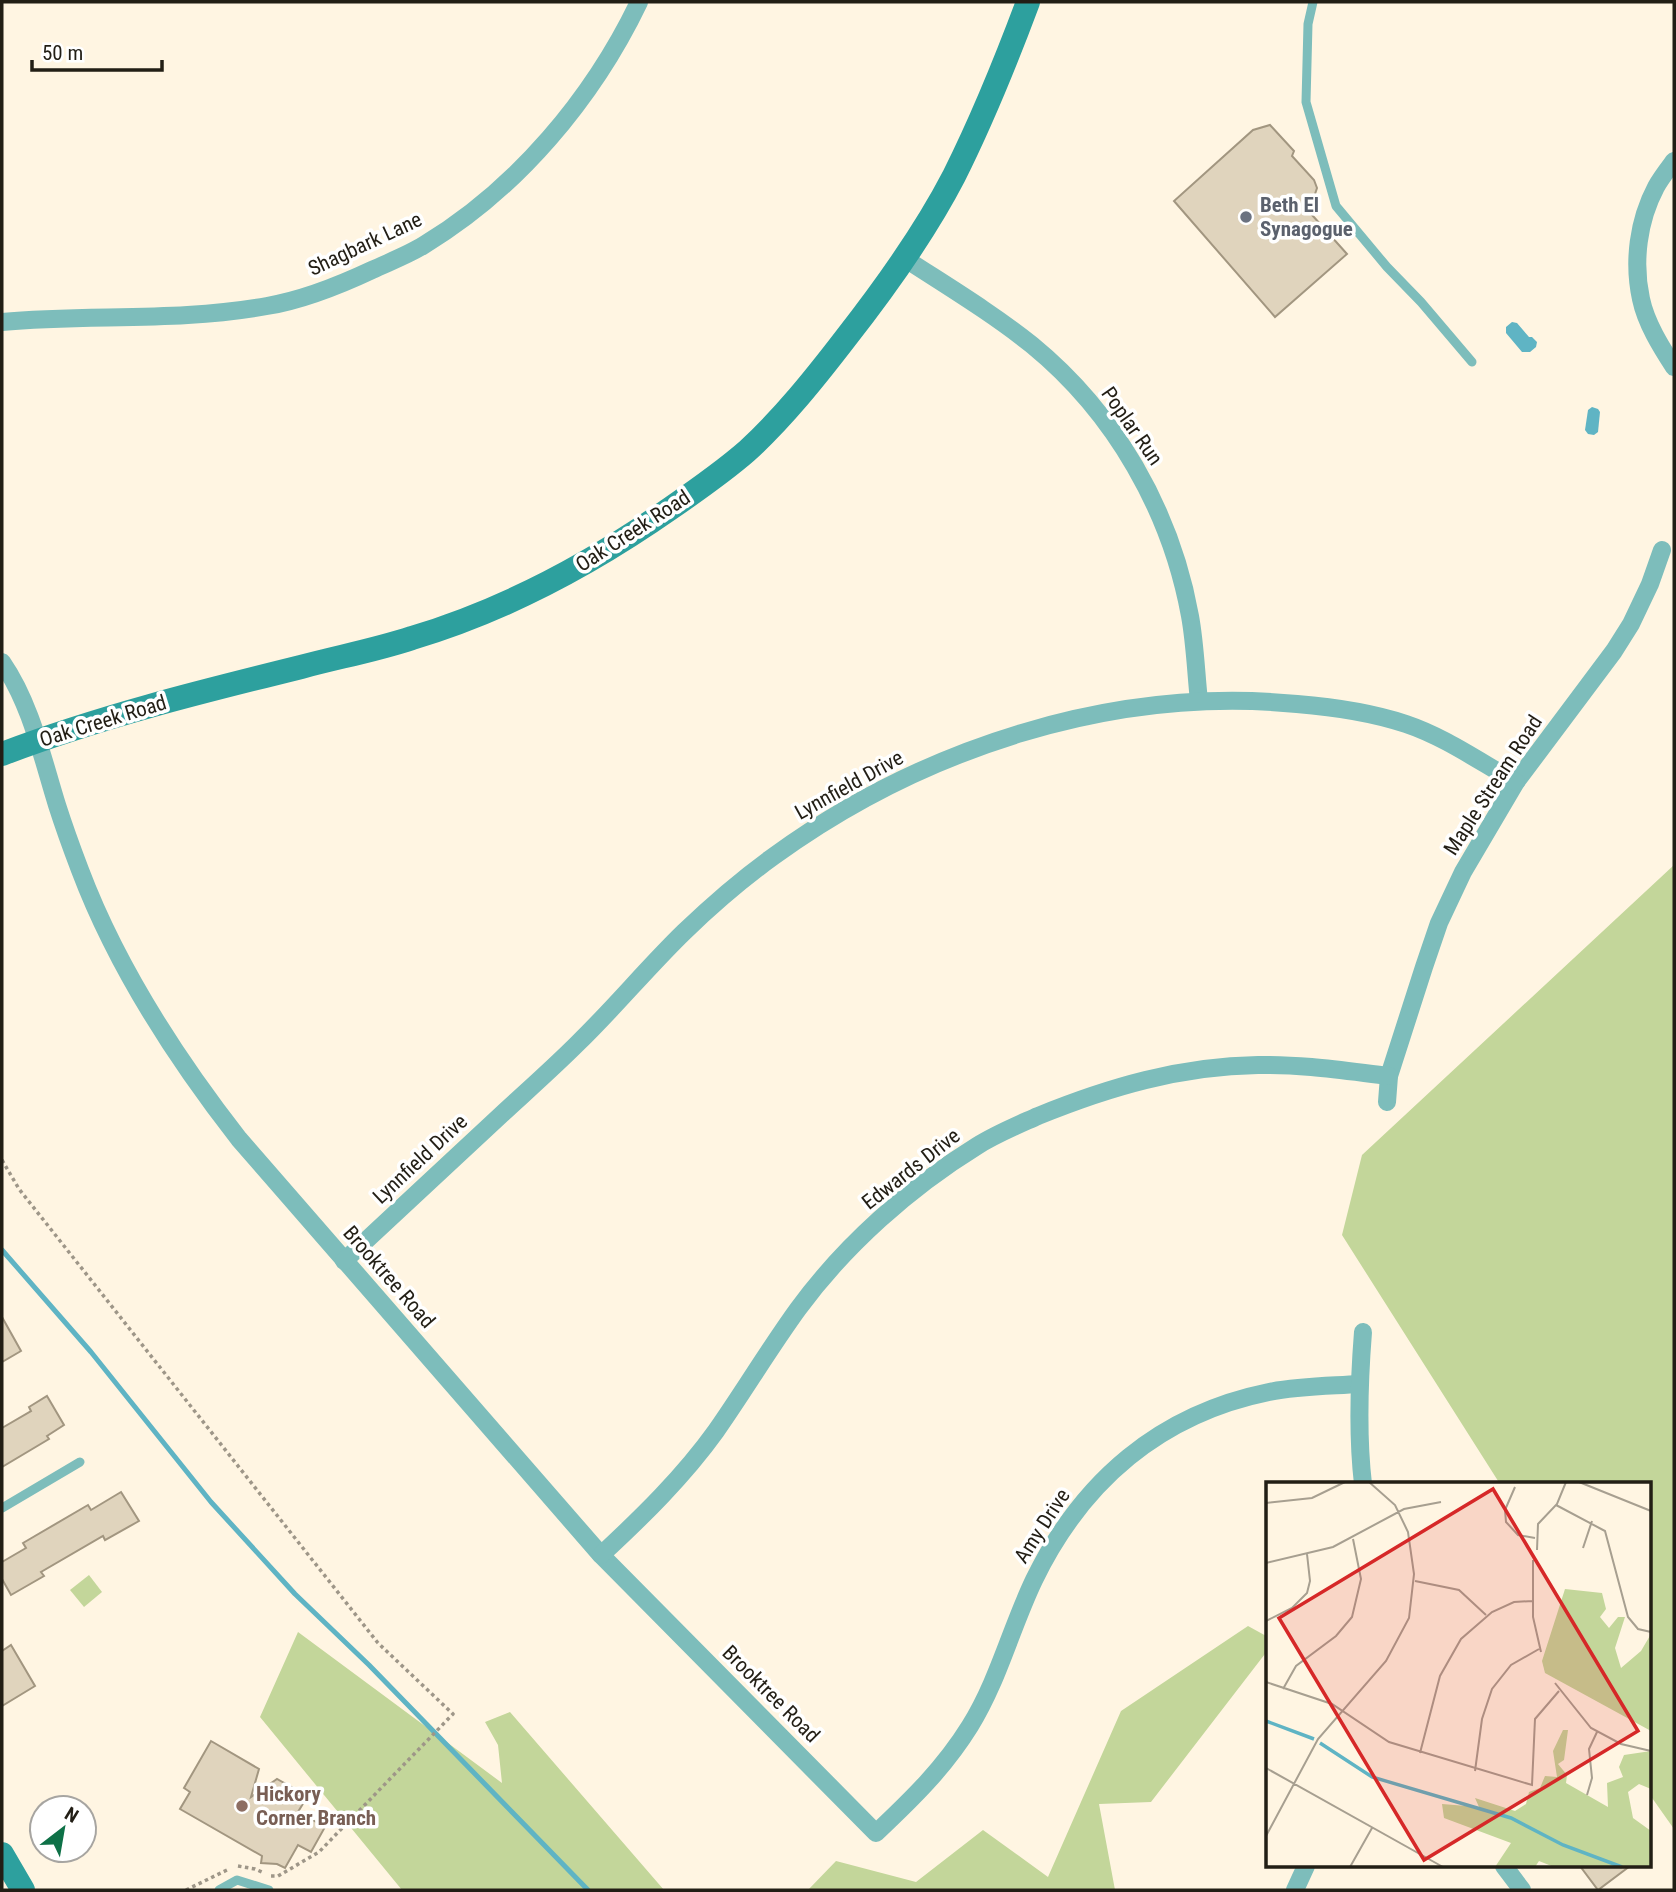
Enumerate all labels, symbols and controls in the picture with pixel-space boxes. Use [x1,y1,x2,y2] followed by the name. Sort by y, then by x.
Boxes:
[32,28,161,72] scale bar
[42,41,83,65] text: 50 m
[1260,193,1353,241] place label: Beth El Synagogue
[304,207,426,281] street label: Shagbark Lane
[1238,209,1254,225] marker: Beth El Synagogue
[1096,382,1168,470] street label: Poplar Run
[571,485,695,577] street label: Oak Creek Road
[37,690,169,752] street label: Oak Creek Road
[1439,711,1547,859] street label: Maple Stream Road
[791,745,907,825] street label: Lynnfield Drive
[368,1109,472,1209] street label: Lynnfield Drive
[857,1123,965,1215] street label: Edwards Drive
[338,1221,440,1333] street label: Brooktree Road
[1266,1482,1652,1868] inset map
[1009,1484,1075,1568] street label: Amy Drive
[718,1641,824,1747] street label: Brooktree Road
[256,1782,376,1830] place label: Hickory Corner Branch
[28,1794,98,1864] north arrow
[234,1798,250,1814] marker: Hickory Corner Branch
[61,1802,82,1828] text: N

